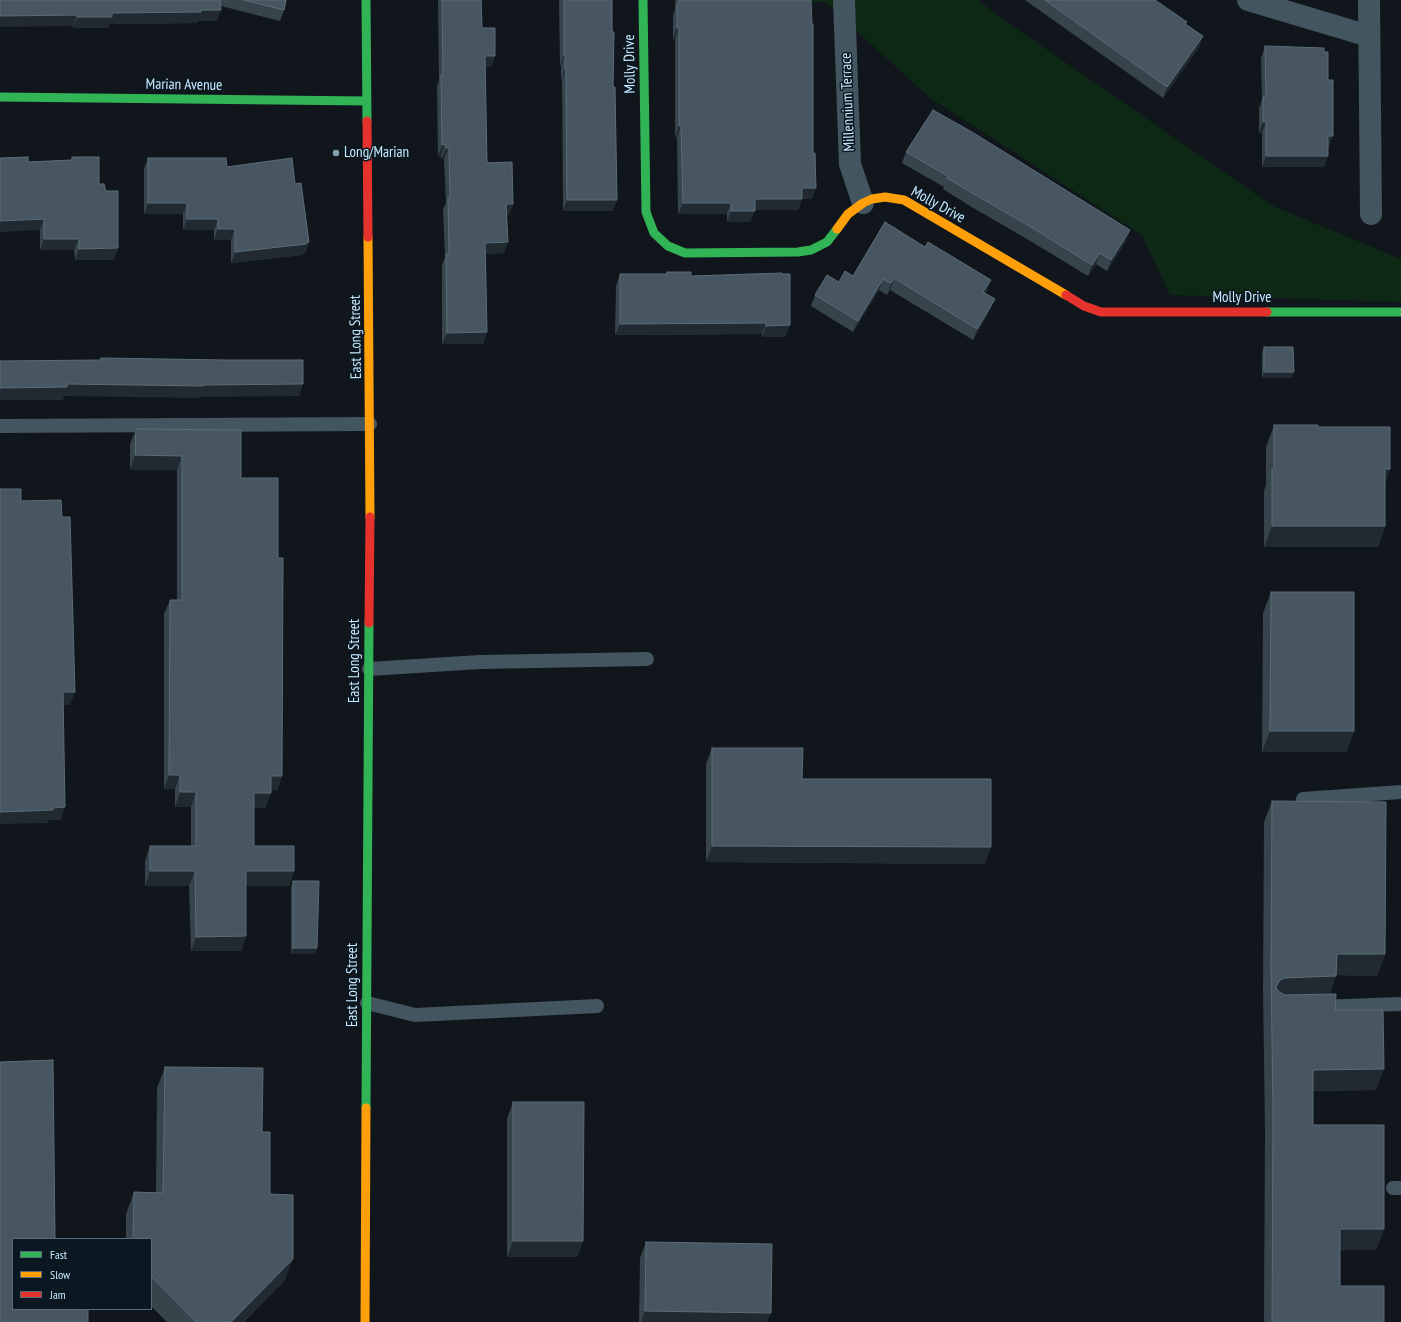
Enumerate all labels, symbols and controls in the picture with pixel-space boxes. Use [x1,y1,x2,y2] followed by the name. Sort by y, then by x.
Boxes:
[620,34,640,94] street label: Molly Drive
[837,52,859,152] street label: Millennium Terrace
[146,75,222,95] street label: Marian Avenue
[344,144,409,162] place label: Long/Marian
[331,148,341,158] marker: Long/Marian
[908,183,968,227] street label: Molly Drive
[1212,289,1272,307] street label: Molly Drive
[346,295,366,379] street label: East Long Street
[346,619,364,703] street label: East Long Street
[344,943,362,1027] street label: East Long Street
[12,1238,152,1310] legend
[50,1247,67,1262] text: Fast
[50,1267,70,1282] text: Slow
[50,1287,66,1302] text: Jam

